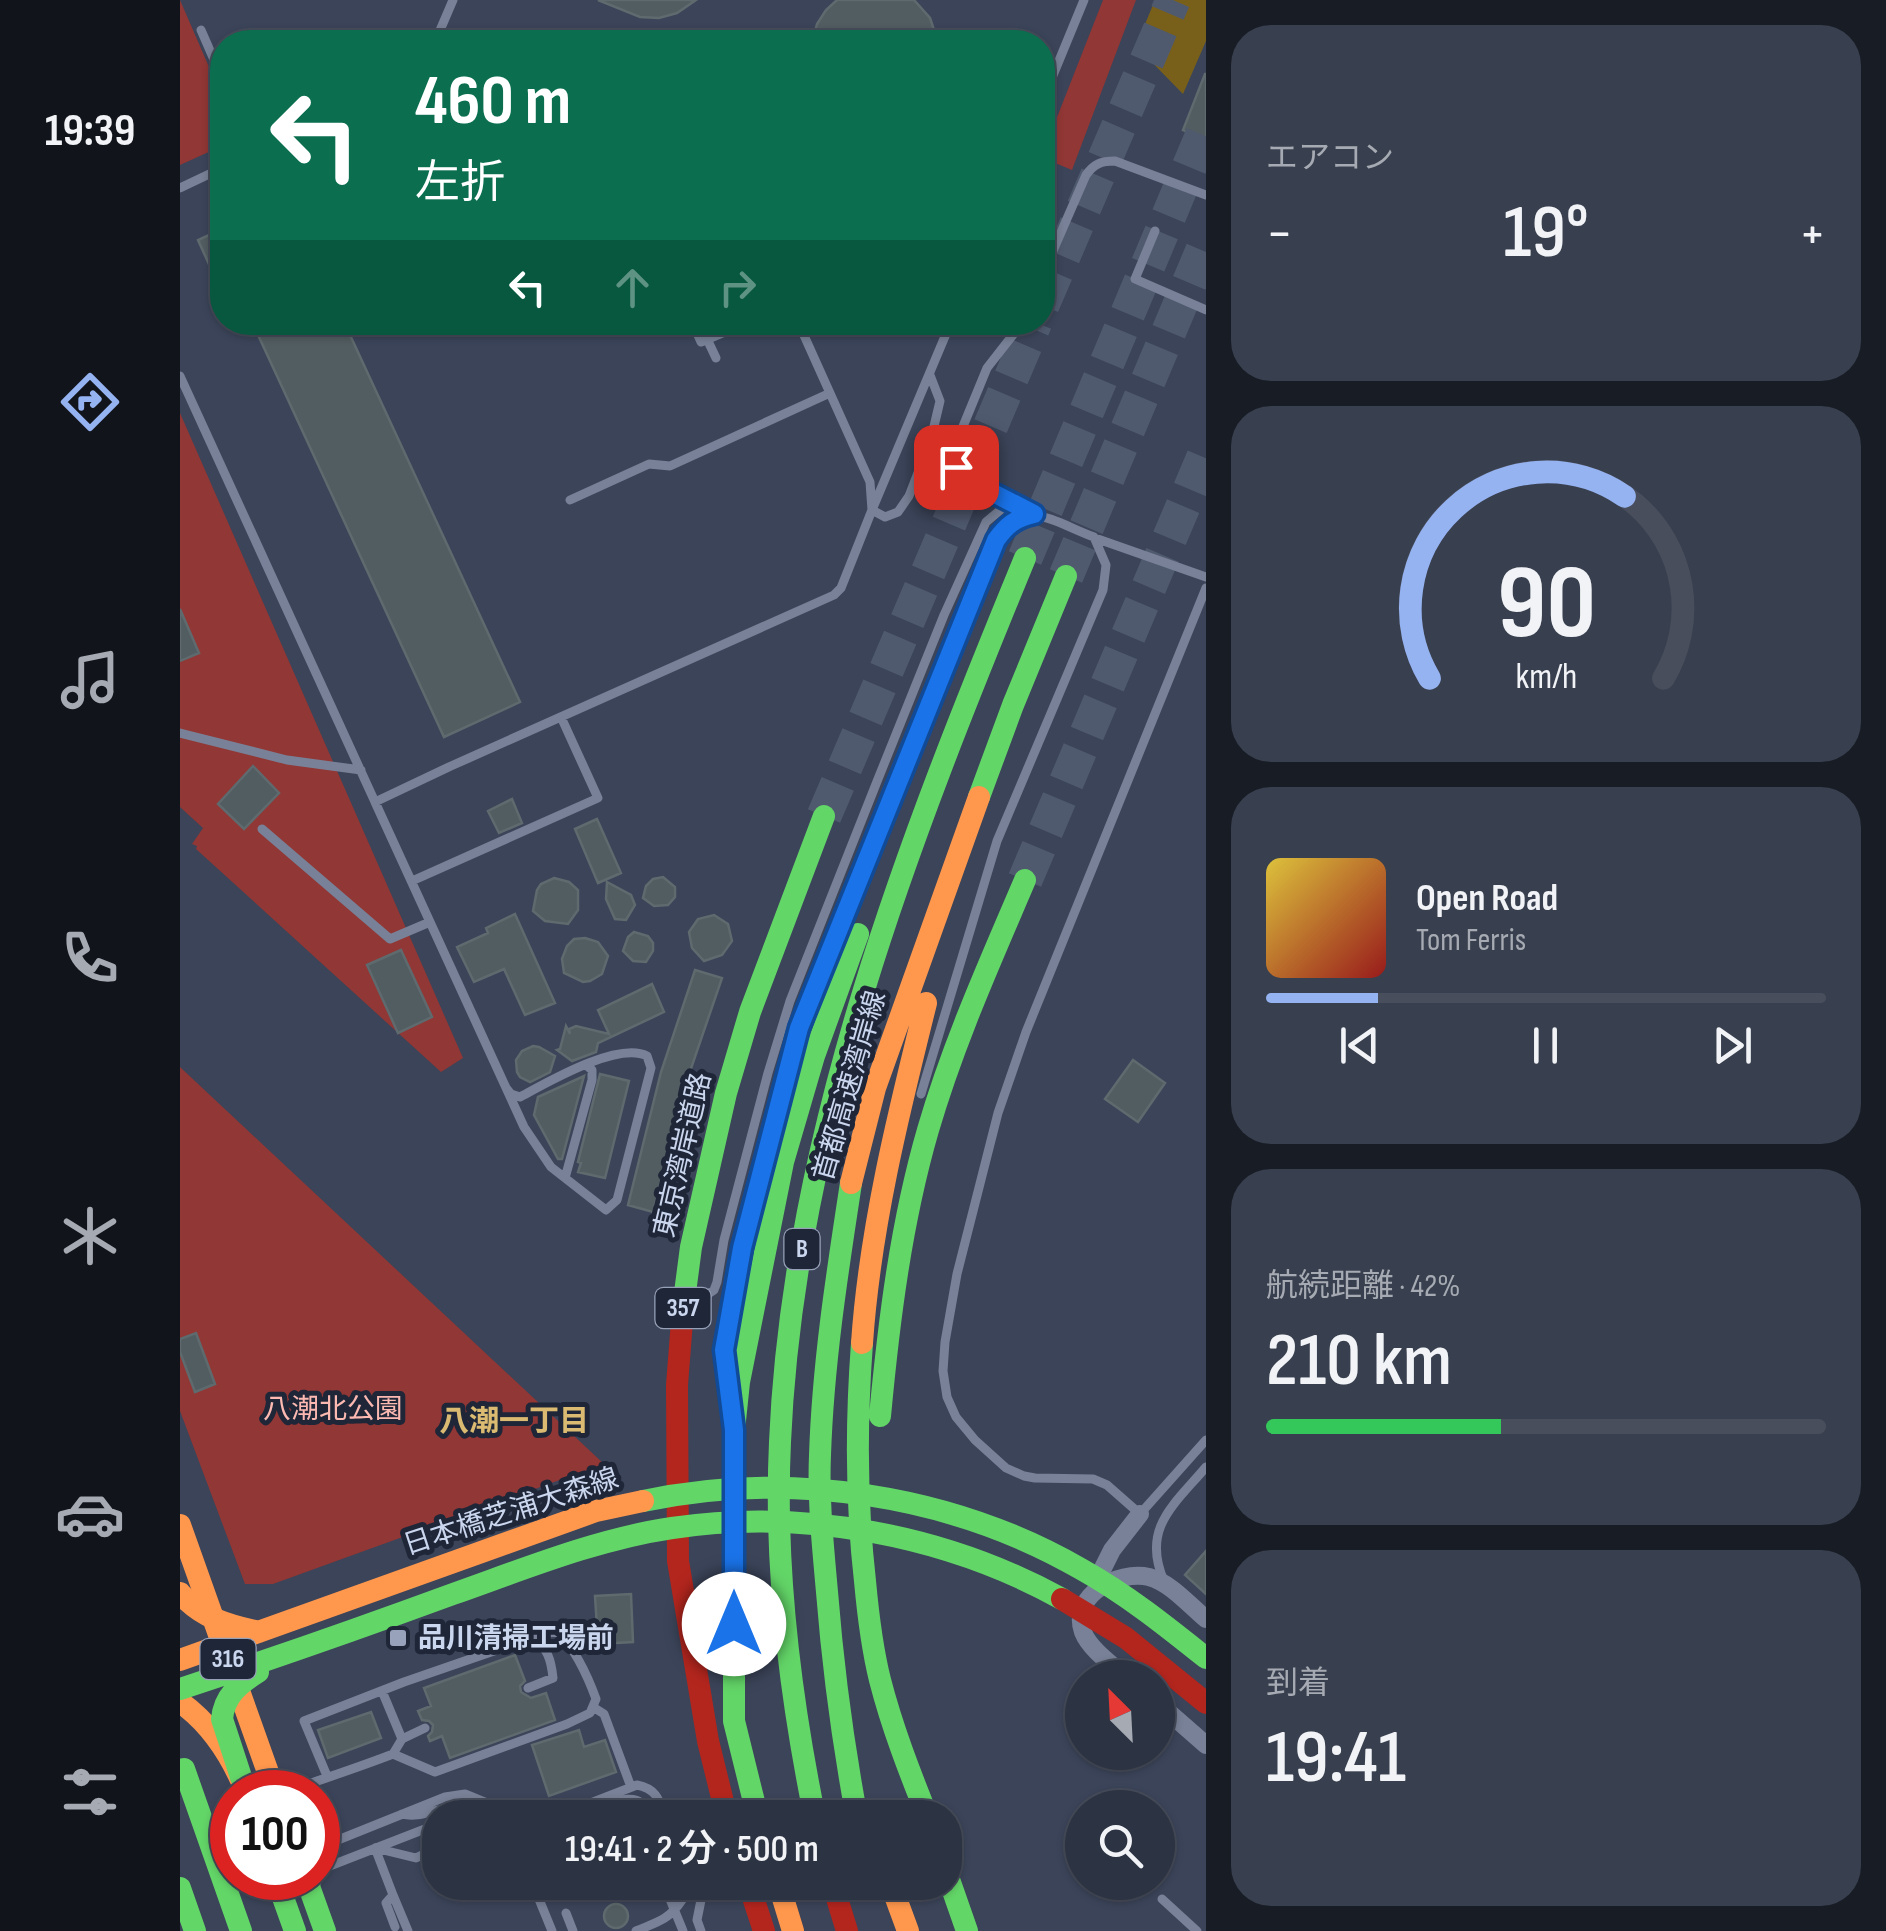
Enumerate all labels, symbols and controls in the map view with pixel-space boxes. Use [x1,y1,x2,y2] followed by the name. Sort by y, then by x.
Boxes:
[415,60,571,144] text: 460 m
[250,70,380,200] icon: left
[45,104,135,159] text: 19:39
[1266,139,1394,178] text: エアコン
[415,156,505,211] text: 左折
[1503,188,1589,279] text: 19°
[1266,201,1293,268] text: −
[1799,201,1826,268] text: +
[500,260,555,315] icon: left
[605,260,660,315] icon: ahead
[710,260,765,315] icon: right
[55,367,125,437] icon: directions
[914,425,999,510] pin
[929,440,984,495] icon: arrive
[1497,542,1595,667] text: 90
[55,645,125,715] icon: music
[1515,656,1577,699] text: km/h
[1416,876,1558,921] text: Open Road
[1416,921,1526,960] text: Tom Ferris
[55,923,125,993] icon: phone
[807,987,893,1185] street label: 首都高速湾岸線
[1332,1018,1387,1073] icon: previous
[1518,1018,1573,1073] icon: pause
[1705,1018,1760,1073] icon: next
[648,1069,718,1241] street label: 東京湾岸道路
[55,1201,125,1271] icon: climate
[784,1229,820,1269] road number: B
[1266,1267,1460,1306] text: 航続距離 · 42%
[656,1288,710,1328] road number: 357
[1266,1316,1452,1407] text: 210 km
[263,1393,403,1426] park label: 八潮北公園
[439,1404,589,1440] district label: 八潮一丁目
[399,1462,623,1562] street label: 日本橋芝浦大森線
[55,1479,125,1549] icon: car
[682,1572,786,1676] position arrow
[418,1622,614,1655] place label: 品川清掃工場前
[387,1627,409,1649] marker: 品川清掃工場前
[200,1639,256,1679] road number: 316
[1065,1660,1175,1770] north arrow
[1065,1660,1175,1900] map controls
[1266,1664,1330,1703] text: 到着
[1266,1713,1406,1804] text: 19:41
[55,1757,125,1827] icon: filters
[210,1770,340,1900] speed limit sign: 100
[1065,1790,1175,1900] button: search
[565,1827,819,1872] text: 19:41 · 2 分 · 500 m

